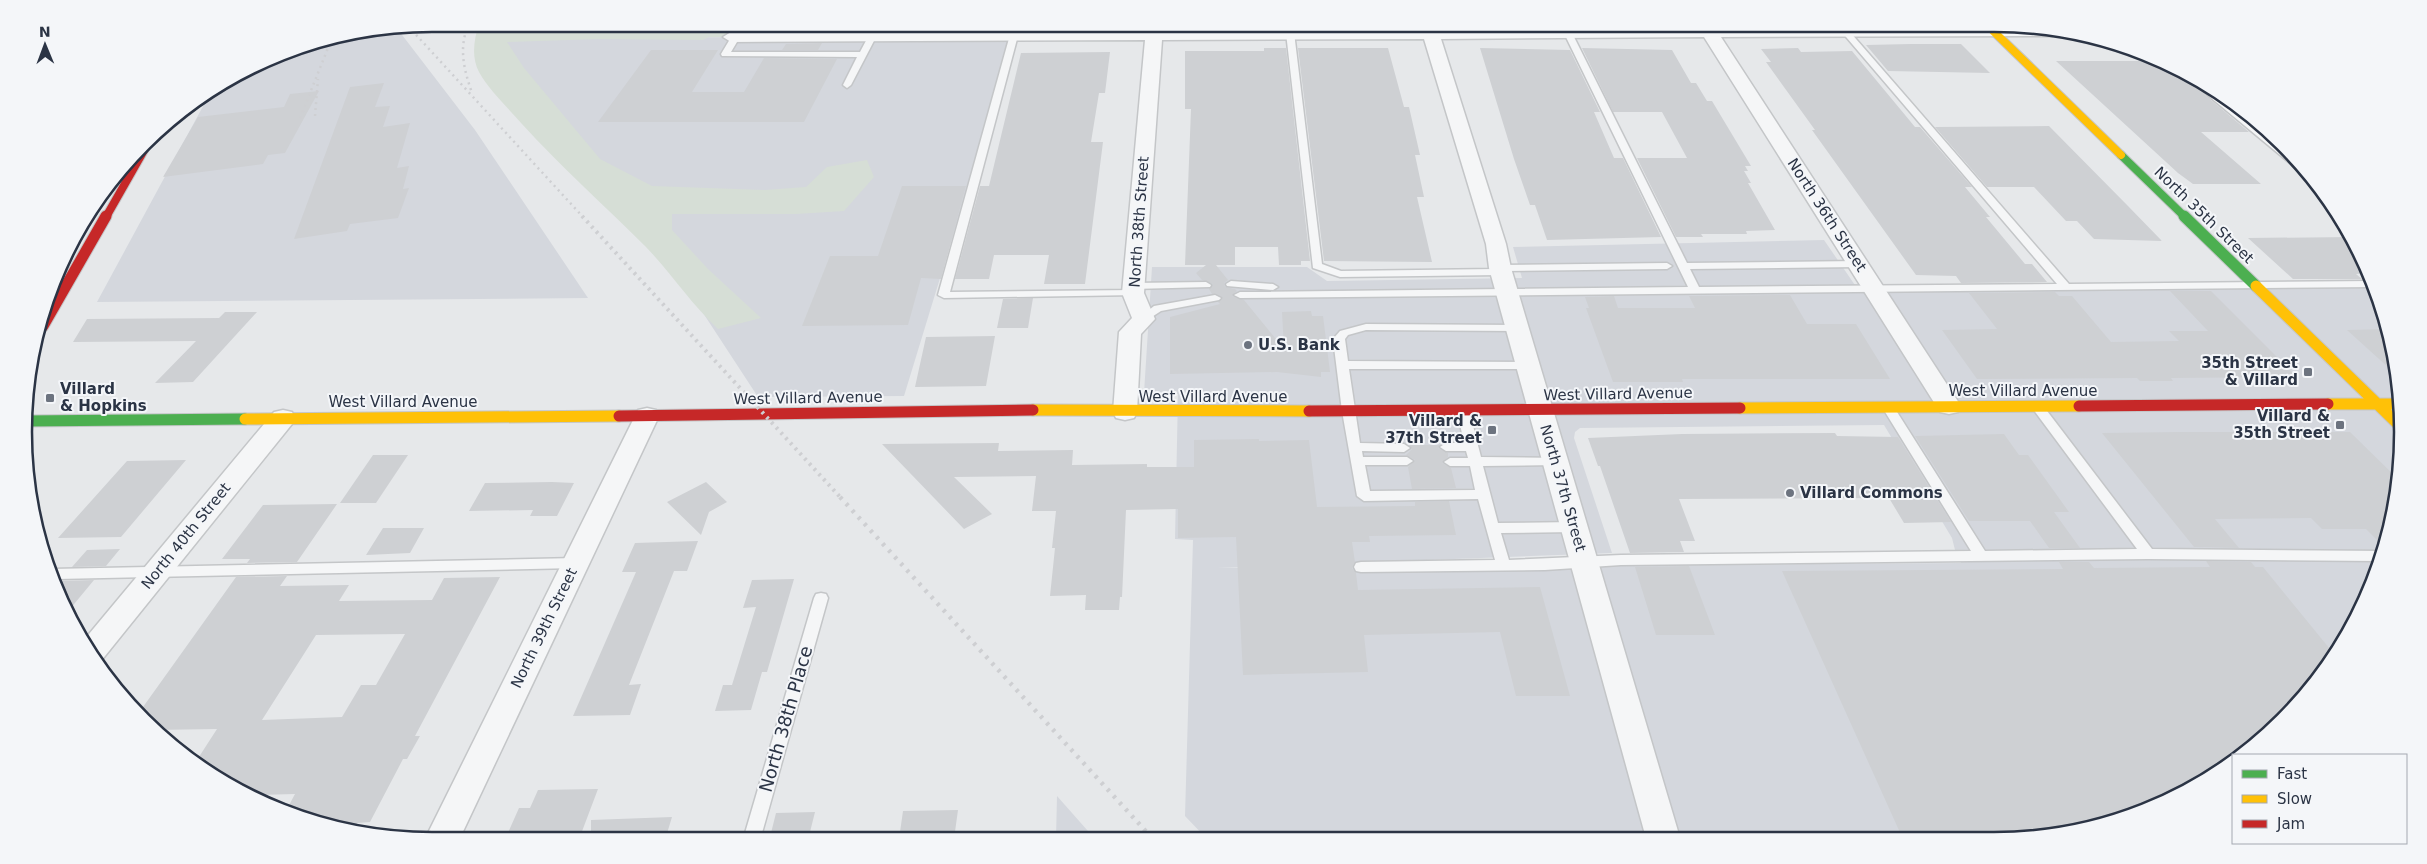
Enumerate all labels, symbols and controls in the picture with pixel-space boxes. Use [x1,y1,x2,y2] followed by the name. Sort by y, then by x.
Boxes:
[20,20,70,70] north arrow
[39,24,51,40] text: N
[1784,155,1870,275] street label: North 36th Street
[1125,156,1153,288] street label: North 38th Street
[2150,163,2258,267] street label: North 35th Street
[1258,336,1341,354] place label: U.S. Bank
[1242,339,1254,351] marker: U.S. Bank
[2201,354,2298,389] place label: 35th Street & Villard
[2302,366,2314,378] marker: 35th Street & Villard
[60,380,147,415] place label: Villard & Hopkins
[1948,382,2098,400] street label: West Villard Avenue
[1543,384,1693,404] street label: West Villard Avenue
[733,388,883,408] street label: West Villard Avenue
[1138,388,1288,406] street label: West Villard Avenue
[44,392,56,404] marker: Villard & Hopkins
[328,393,478,411] street label: West Villard Avenue
[2233,407,2330,442] place label: Villard & 35th Street
[1385,412,1482,447] place label: Villard & 37th Street
[2334,419,2346,431] marker: Villard & 35th Street
[1536,422,1590,554] street label: North 37th Street
[1486,424,1498,436] marker: Villard & 37th Street
[138,479,234,593] street label: North 40th Street
[1800,484,1943,502] place label: Villard Commons
[1784,487,1796,499] marker: Villard Commons
[507,565,581,691] street label: North 39th Street
[755,643,816,794] street label: North 38th Place
[2232,754,2407,844] legend
[2277,765,2307,783] text: Fast
[2277,790,2312,808] text: Slow
[2276,815,2305,833] text: Jam

